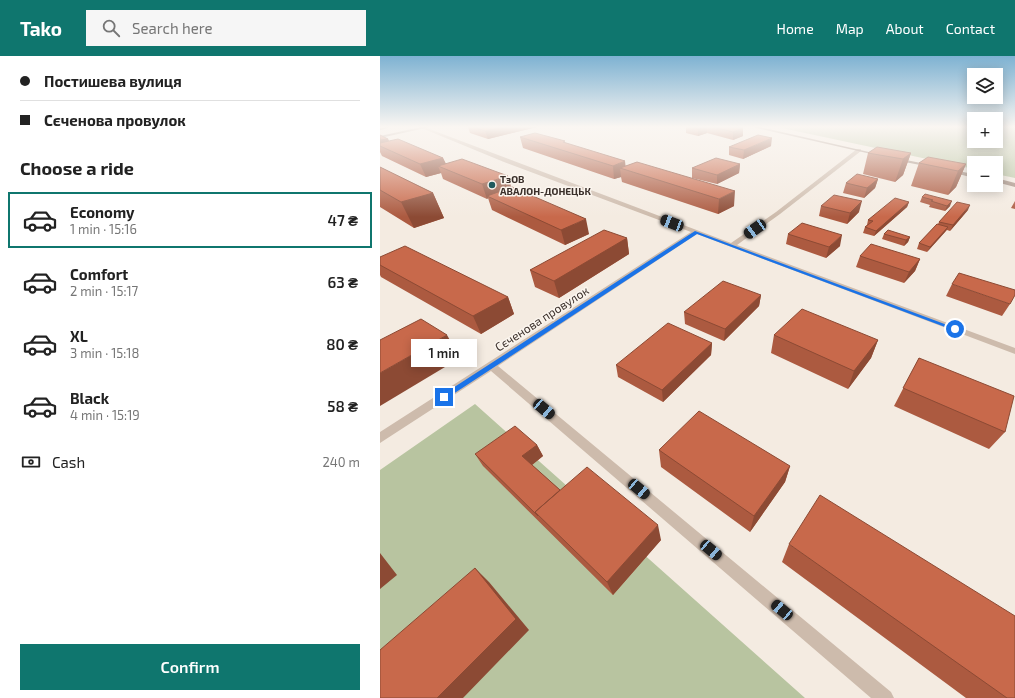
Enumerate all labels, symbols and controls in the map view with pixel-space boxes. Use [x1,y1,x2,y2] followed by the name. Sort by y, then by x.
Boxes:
[86,10,366,46] search box
[20,17,62,40] text: Tako
[100,17,122,39] icon: search
[132,19,213,37] text: Search here
[777,20,814,37] text: Home
[836,20,864,37] text: Map
[886,20,924,37] text: About
[946,20,995,37] text: Contact
[967,68,1003,192] map controls
[967,68,1003,104] button: layers
[44,72,182,90] text: Постишева вулиця
[44,111,186,129] text: Сєченова провулок
[967,112,1003,148] button: +
[967,156,1003,192] button: −
[20,157,134,179] text: Choose a ride
[500,173,591,197] place label: ТзОВ АВАЛОН-ДОНЕЦЬК
[487,180,497,190] marker: ТзОВ АВАЛОН-ДОНЕЦЬК
[22,202,58,238] icon: car
[70,203,135,221] text: Economy
[327,211,358,229] text: 47 ₴
[659,213,685,233] car
[742,217,768,241] car
[70,221,137,237] text: 1 min · 15:16
[22,264,58,300] icon: car
[70,265,128,283] text: Comfort
[328,273,358,291] text: 63 ₴
[492,282,592,355] street label: Сєченова провулок
[70,283,138,299] text: 2 min · 15:17
[946,320,964,338] route start
[22,326,58,362] icon: car
[70,327,88,345] text: XL
[326,335,358,353] text: 80 ₴
[411,339,477,367] callout: 1 min
[70,345,139,361] text: 3 min · 15:18
[429,345,459,361] text: 1 min
[22,388,58,424] icon: car
[435,388,453,406] route end
[70,389,109,407] text: Black
[327,397,358,415] text: 58 ₴
[531,397,557,421] car
[70,407,140,423] text: 4 min · 15:19
[20,451,42,473] icon: cash
[52,453,85,471] text: Cash
[323,454,360,470] text: 240 m
[626,477,652,501] car
[698,538,724,562] car
[769,598,795,622] car
[20,644,360,690] button: Confirm

